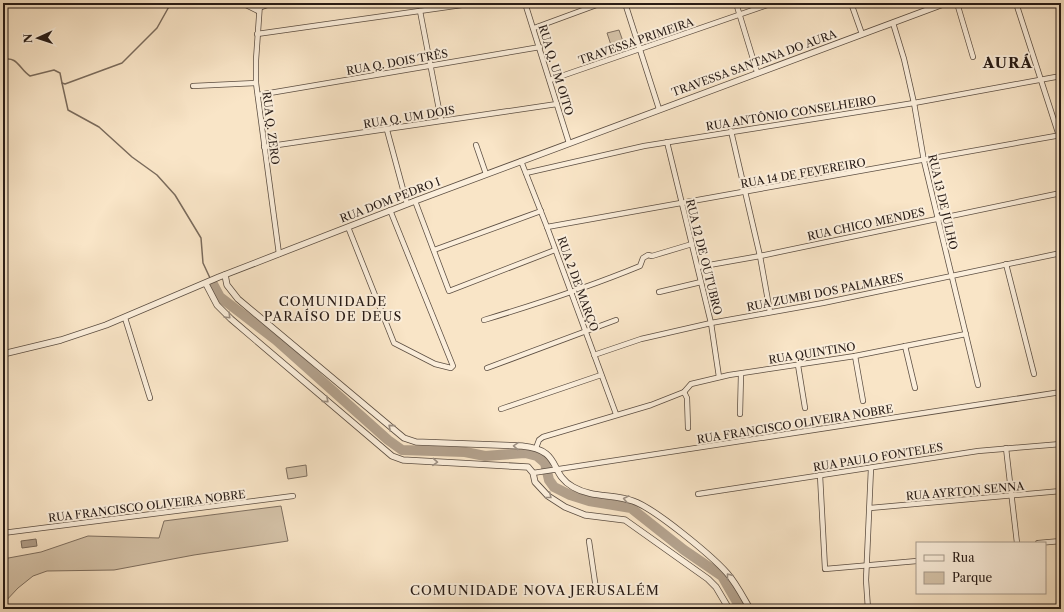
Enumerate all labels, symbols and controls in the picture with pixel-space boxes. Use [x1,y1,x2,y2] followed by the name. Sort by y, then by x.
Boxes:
[576,14,696,67] street label: TRAVESSA PRIMEIRA
[18,18,58,58] north arrow
[535,23,577,117] street label: RUA Q. UM OITO
[670,26,839,99] street label: TRAVESSA SANTANA DO AURA
[21,33,35,44] text: N
[345,46,449,78] street label: RUA Q. DOIS TRÊS
[982,53,1033,72] district label: AURÁ
[260,91,282,165] street label: RUA Q. ZERO
[705,93,877,133] street label: RUA ANTÔNIO CONSELHEIRO
[362,103,456,131] street label: RUA Q. UM DOIS
[925,153,961,251] street label: RUA 13 DE JULHO
[739,155,867,191] street label: RUA 14 DE FEVEREIRO
[338,174,442,226] street label: RUA DOM PEDRO I
[683,198,725,316] street label: RUA 12 DE OUTUBRO
[806,205,926,243] street label: RUA CHICO MENDES
[554,235,602,333] street label: RUA 2 DE MARÇO
[745,270,905,314] street label: RUA ZUMBI DOS PALMARES
[264,293,402,324] district label: COMUNIDADE PARAÍSO DE DEUS
[223,311,231,319] one-way arrow
[767,339,857,367] street label: RUA QUINTINO
[322,396,329,403] one-way arrow
[696,401,895,446] street label: RUA FRANCISCO OLIVEIRA NOBRE
[388,424,395,431] one-way arrow
[812,440,944,474] street label: RUA PAULO FONTELES
[513,442,519,451] one-way arrow
[432,458,438,466] one-way arrow
[905,479,1026,503] street label: RUA AYRTON SENNA
[47,487,247,525] street label: RUA FRANCISCO OLIVEIRA NOBRE
[545,492,552,499] one-way arrow
[623,496,629,504] one-way arrow
[916,542,1046,594] legend
[952,550,975,565] text: Rua
[952,570,993,585] text: Parque
[726,574,733,581] one-way arrow
[410,582,660,598] district label: COMUNIDADE NOVA JERUSALÉM

